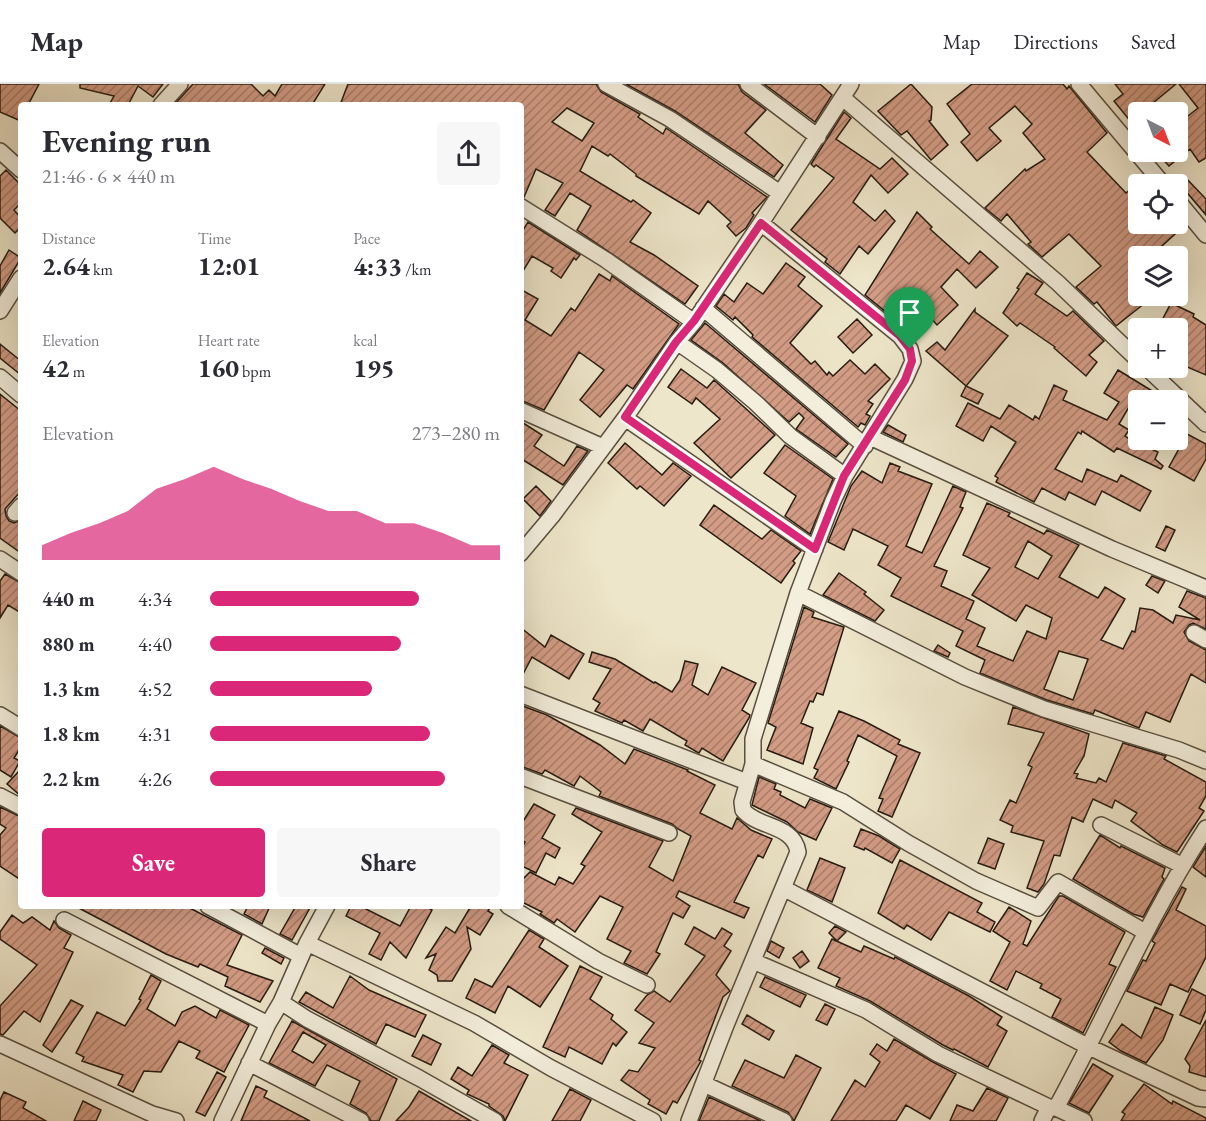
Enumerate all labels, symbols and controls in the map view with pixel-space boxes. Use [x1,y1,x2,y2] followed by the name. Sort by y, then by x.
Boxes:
[30,23,83,59] text: Map
[943,28,980,55] text: Map
[1013,28,1098,55] text: Directions
[1131,28,1176,55] text: Saved
[1128,102,1188,162] north arrow
[1128,102,1188,450] map controls
[42,119,211,162] text: Evening run
[437,122,500,185] button: share
[42,163,175,189] text: 21:46 · 6 × 440 m
[1128,174,1188,234] button: locate
[42,228,95,249] text: Distance
[198,228,231,249] text: Time
[353,228,380,249] text: Pace
[1128,246,1188,306] button: layers
[42,249,90,283] text: 2.64
[198,249,260,283] text: 12:01
[353,249,402,283] text: 4:33
[90,259,113,280] text: km
[402,259,431,280] text: /km
[884,287,935,349] pin
[893,296,926,329] icon: arrive
[1128,318,1188,378] button: +
[42,330,100,351] text: Elevation
[198,330,260,351] text: Heart rate
[353,330,377,351] text: kcal
[42,351,70,385] text: 42
[198,351,239,385] text: 160
[353,351,395,385] text: 195
[70,361,85,382] text: m
[239,361,271,382] text: bpm
[1128,390,1188,450] button: −
[42,420,114,446] text: Elevation
[412,420,500,446] text: 273–280 m
[42,586,95,612] text: 440 m
[138,586,172,612] text: 4:34
[42,631,95,657] text: 880 m
[138,631,172,657] text: 4:40
[42,676,100,702] text: 1.3 km
[138,676,172,702] text: 4:52
[42,721,100,747] text: 1.8 km
[138,721,172,747] text: 4:31
[42,766,100,792] text: 2.2 km
[138,766,172,792] text: 4:26
[42,828,265,897] button: Save
[277,828,500,897] button: Share

